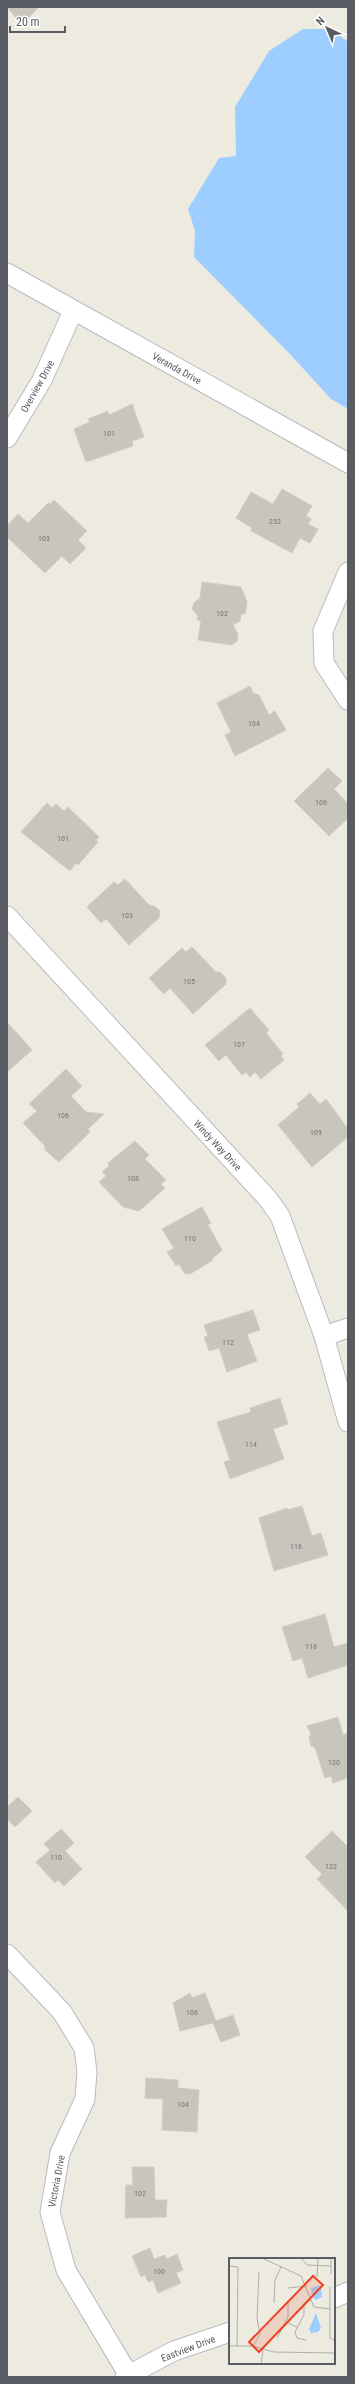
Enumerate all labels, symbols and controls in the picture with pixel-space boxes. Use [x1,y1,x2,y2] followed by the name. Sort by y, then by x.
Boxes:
[10,8,65,34] scale bar
[307,8,347,48] north arrow
[313,14,328,28] text: N
[16,15,40,29] text: 20 m
[150,350,204,387] street label: Veranda Drive
[19,358,56,414] street label: Overview Drive
[103,429,115,438] house number: 101
[269,517,281,526] house number: 232
[38,534,50,543] house number: 103
[216,609,228,618] house number: 102
[248,719,260,728] house number: 104
[315,798,327,807] house number: 106
[57,834,69,843] house number: 101
[121,911,133,920] house number: 103
[183,977,195,986] house number: 105
[233,1040,245,1049] house number: 107
[57,1111,69,1120] house number: 106
[192,1118,244,1173] street label: Windy Way Drive
[310,1128,322,1137] house number: 109
[127,1174,139,1183] house number: 108
[184,1234,196,1243] house number: 110
[222,1338,234,1347] house number: 112
[245,1440,257,1449] house number: 114
[290,1542,302,1551] house number: 116
[305,1642,317,1651] house number: 118
[328,1758,340,1767] house number: 120
[50,1853,62,1862] house number: 110
[325,1862,337,1871] house number: 122
[186,2008,198,2017] house number: 106
[177,2100,189,2109] house number: 104
[46,2154,67,2208] street label: Victoria Drive
[134,2189,146,2198] house number: 102
[229,2258,335,2364] inset map
[153,2267,165,2276] house number: 100
[159,2333,217,2364] street label: Eastview Drive

